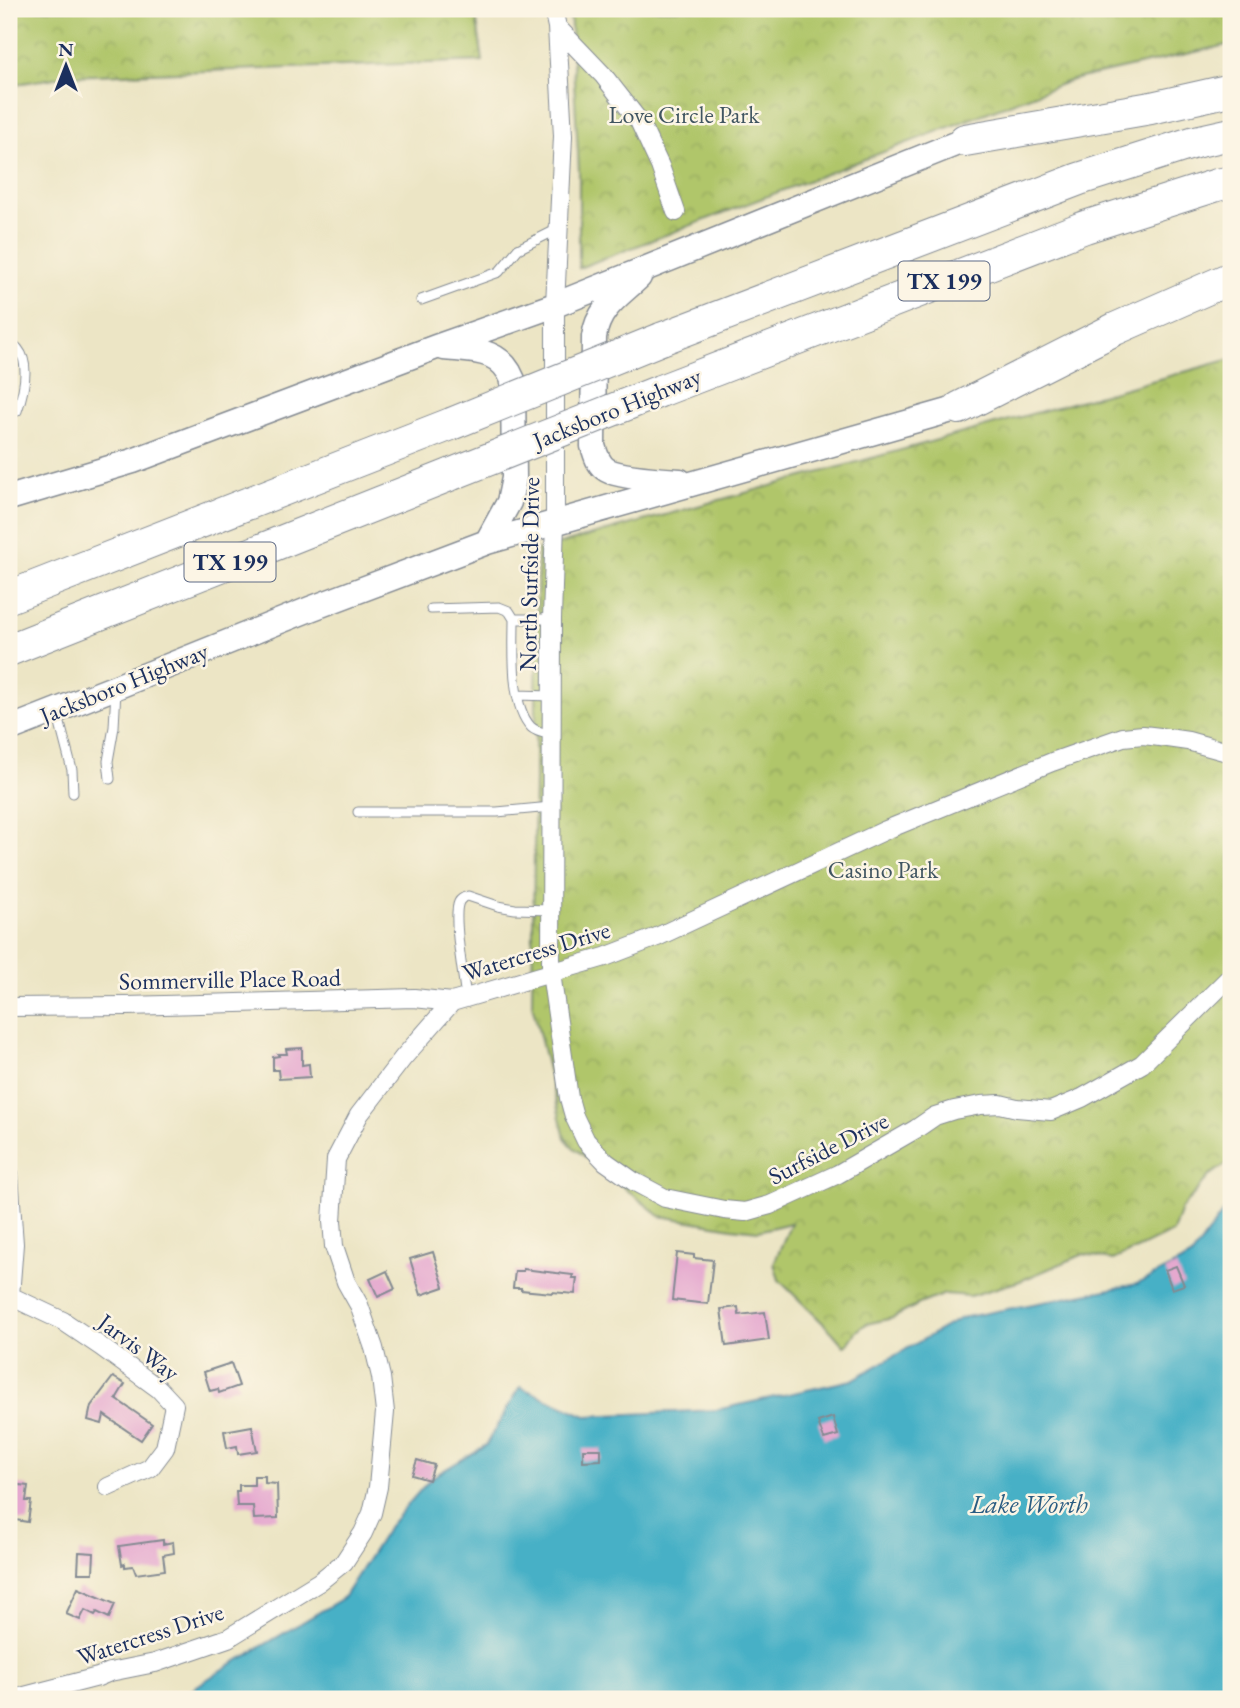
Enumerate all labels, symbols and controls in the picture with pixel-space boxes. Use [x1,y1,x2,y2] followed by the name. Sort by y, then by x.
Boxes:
[32,32,102,102] north arrow
[58,37,74,62] text: N
[608,99,760,130] park label: Love Circle Park
[898,262,990,300] road number: TX 199
[526,360,706,457] street label: Jacksboro Highway
[512,477,546,671] street label: North Surfside Drive
[184,542,276,582] road number: TX 199
[33,635,213,732] street label: Jacksboro Highway
[828,854,939,885] park label: Casino Park
[459,914,613,988] street label: Watercress Drive
[119,962,342,996] street label: Sommerville Place Road
[763,1105,893,1191] street label: Surfside Drive
[90,1305,186,1388] street label: Jarvis Way
[969,1487,1088,1521] water label: Lake Worth
[73,1596,227,1672] street label: Watercress Drive

